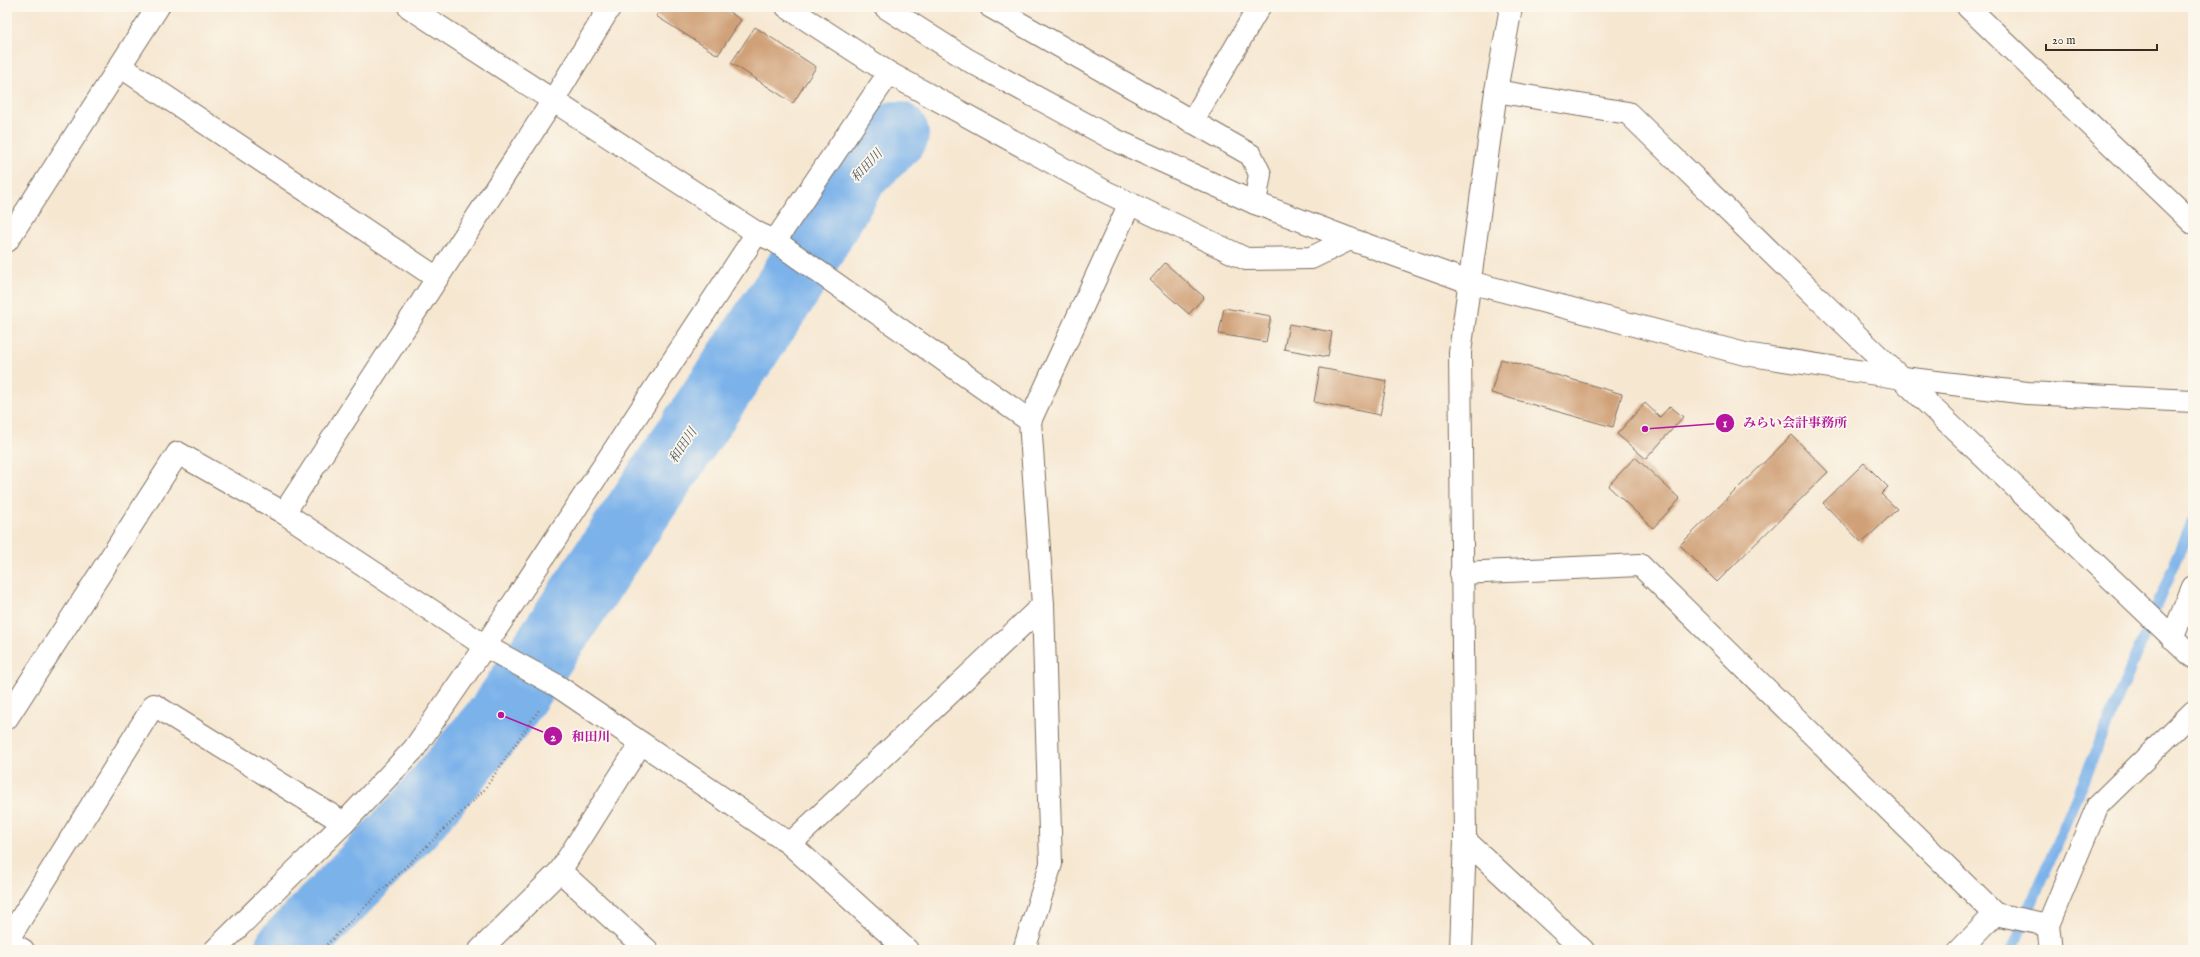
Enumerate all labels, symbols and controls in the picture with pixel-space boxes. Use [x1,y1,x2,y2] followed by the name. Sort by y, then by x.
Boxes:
[2046,26,2157,52] scale bar
[2052,33,2075,48] text: 20 m
[848,145,888,186] water label: 和田川
[1715,410,1855,435] callout: みらい会計事務所
[1743,415,1847,432] text: みらい会計事務所
[1723,416,1728,431] text: 1
[665,423,702,467] water label: 和田川
[543,724,618,749] callout: 和田川
[571,729,611,746] text: 和田川
[550,730,556,745] text: 2

